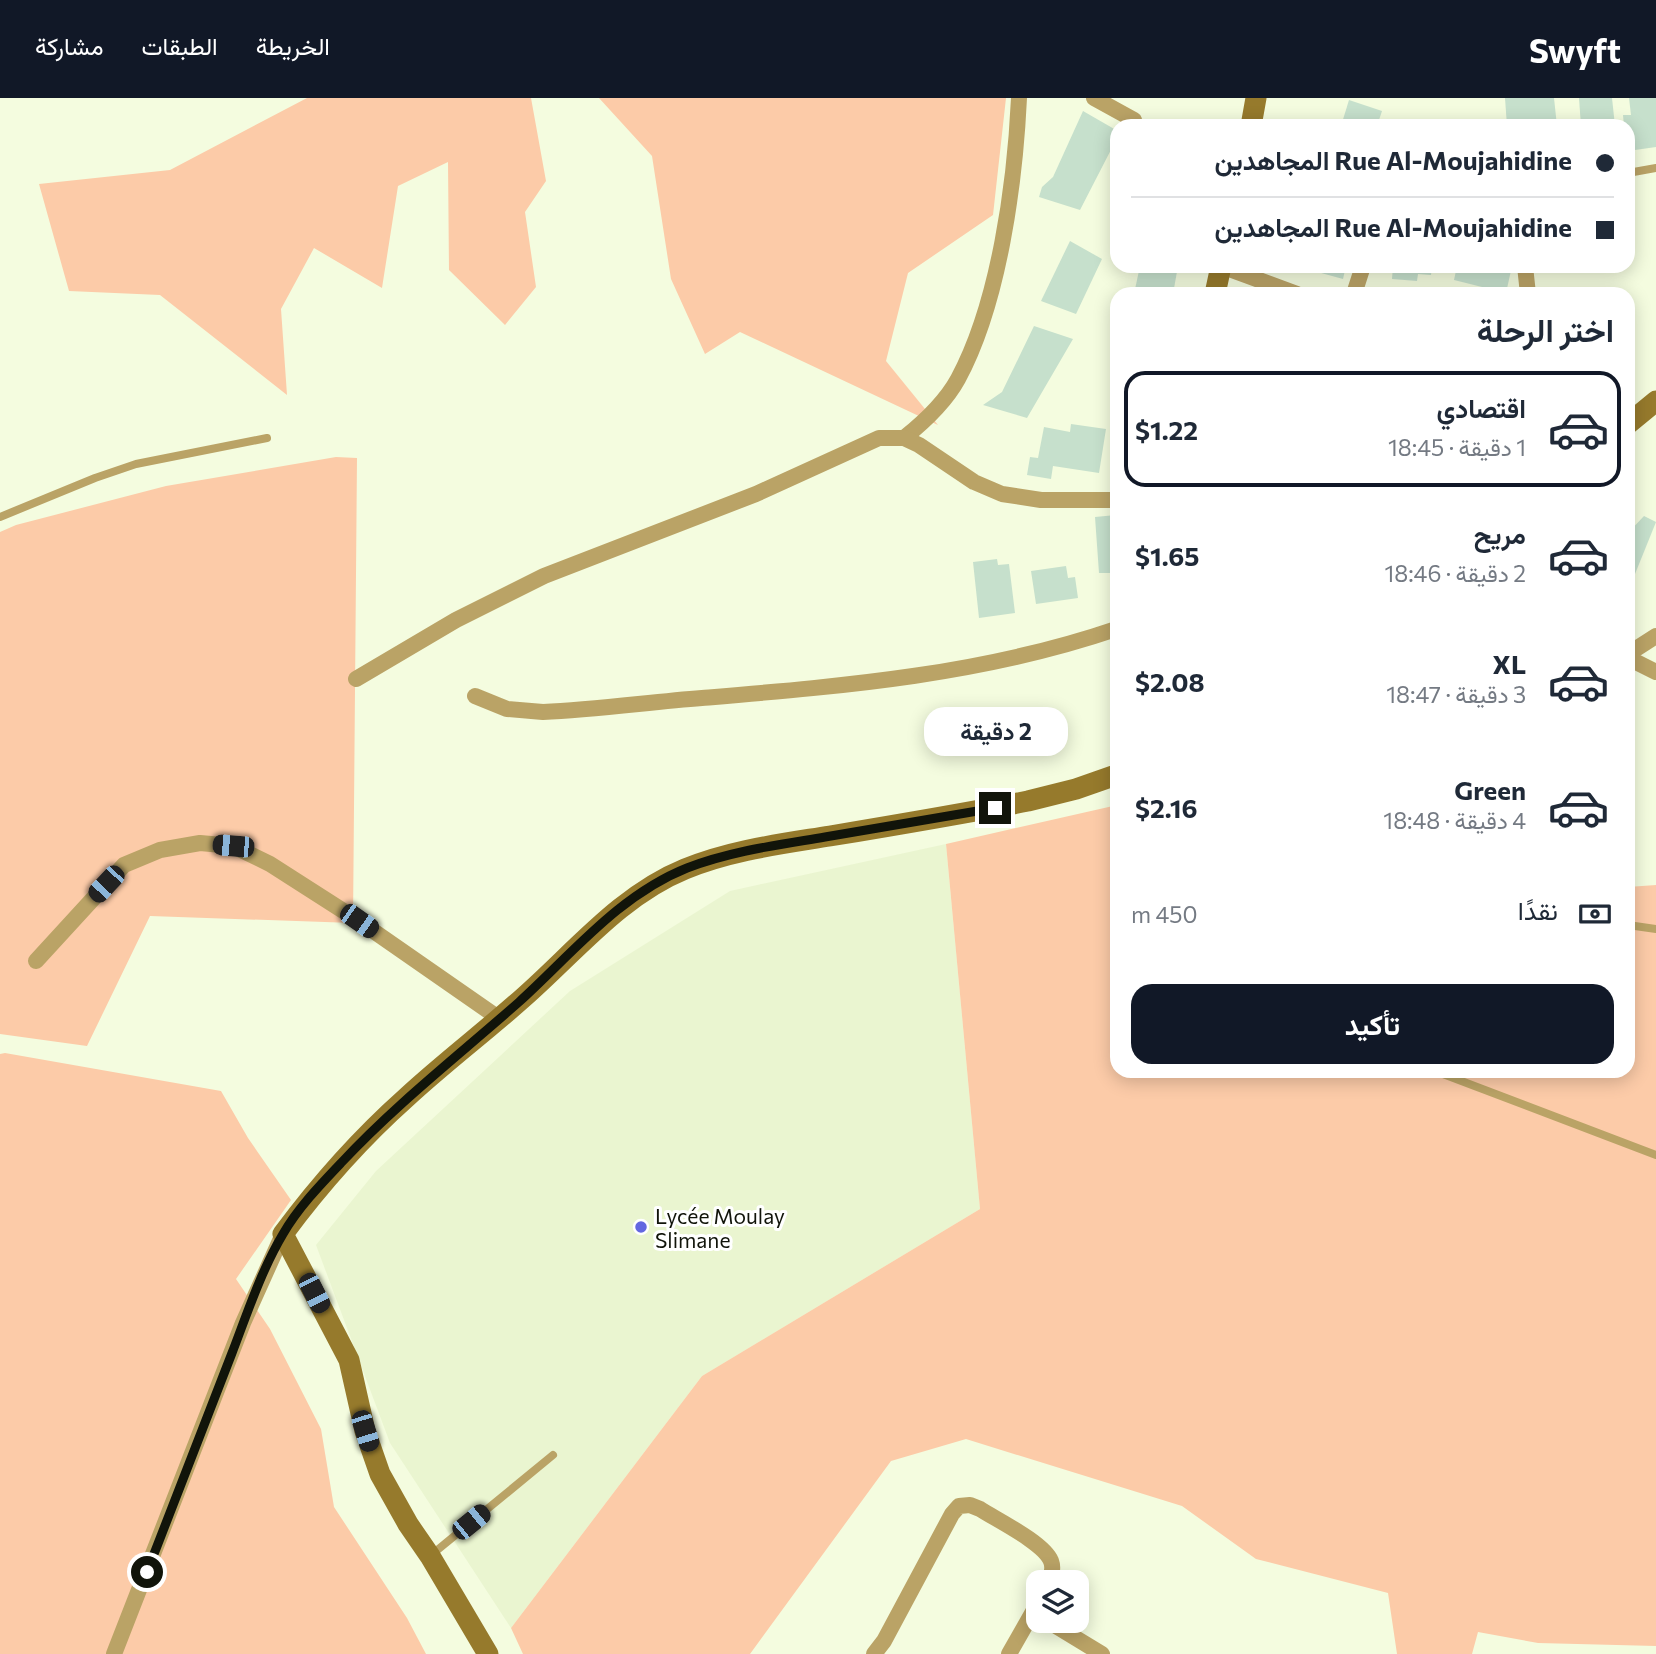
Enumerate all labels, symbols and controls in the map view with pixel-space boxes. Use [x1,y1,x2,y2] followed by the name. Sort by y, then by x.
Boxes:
[1529,29,1621,70] text: Swyft
[35,31,103,60] text: مشاركة
[141,31,218,60] text: الطبقات
[256,31,330,60] text: الخريطة
[1215,144,1572,175] text: Rue Al-Moujahidine المجاهدين
[1215,211,1572,242] text: Rue Al-Moujahidine المجاهدين
[1477,309,1614,349] text: اختر الرحلة
[1437,392,1526,423] text: اقتصادي
[1547,398,1610,461] icon: car
[1135,414,1198,445] text: $1.22
[1388,433,1526,461] text: 1 دقيقة · 18:45
[1474,518,1526,549] text: مريح
[1547,524,1610,587] icon: car
[1135,540,1199,571] text: $1.65
[1384,559,1526,587] text: 2 دقيقة · 18:46
[1492,648,1526,679] text: XL
[1547,650,1610,713] icon: car
[1135,666,1205,697] text: $2.08
[1386,680,1526,708] text: 3 دقيقة · 18:47
[923,706,1067,756] callout: 2 دقيقة
[960,717,1032,745] text: 2 دقيقة
[1454,774,1526,805] text: Green
[1547,776,1610,839] icon: car
[979,792,1011,824] route end
[1135,792,1198,823] text: $2.16
[1383,806,1526,834] text: 4 دقيقة · 18:48
[212,834,255,858] car
[84,861,129,907] car
[1518,894,1558,925] text: نقدًا
[1576,895,1614,933] icon: cash
[336,900,383,942] car
[1131,900,1198,928] text: 450 m
[1131,984,1614,1064] button: تأكيد
[655,1203,785,1252] place label: Lycée Moulay Slimane
[633,1219,649,1235] marker: Lycée Moulay Slimane
[296,1270,333,1316] car
[349,1408,382,1454] car
[449,1501,494,1543] car
[131,1556,163,1588] route start
[1026,1570,1089,1633] map controls
[1026,1570,1089,1633] button: layers

